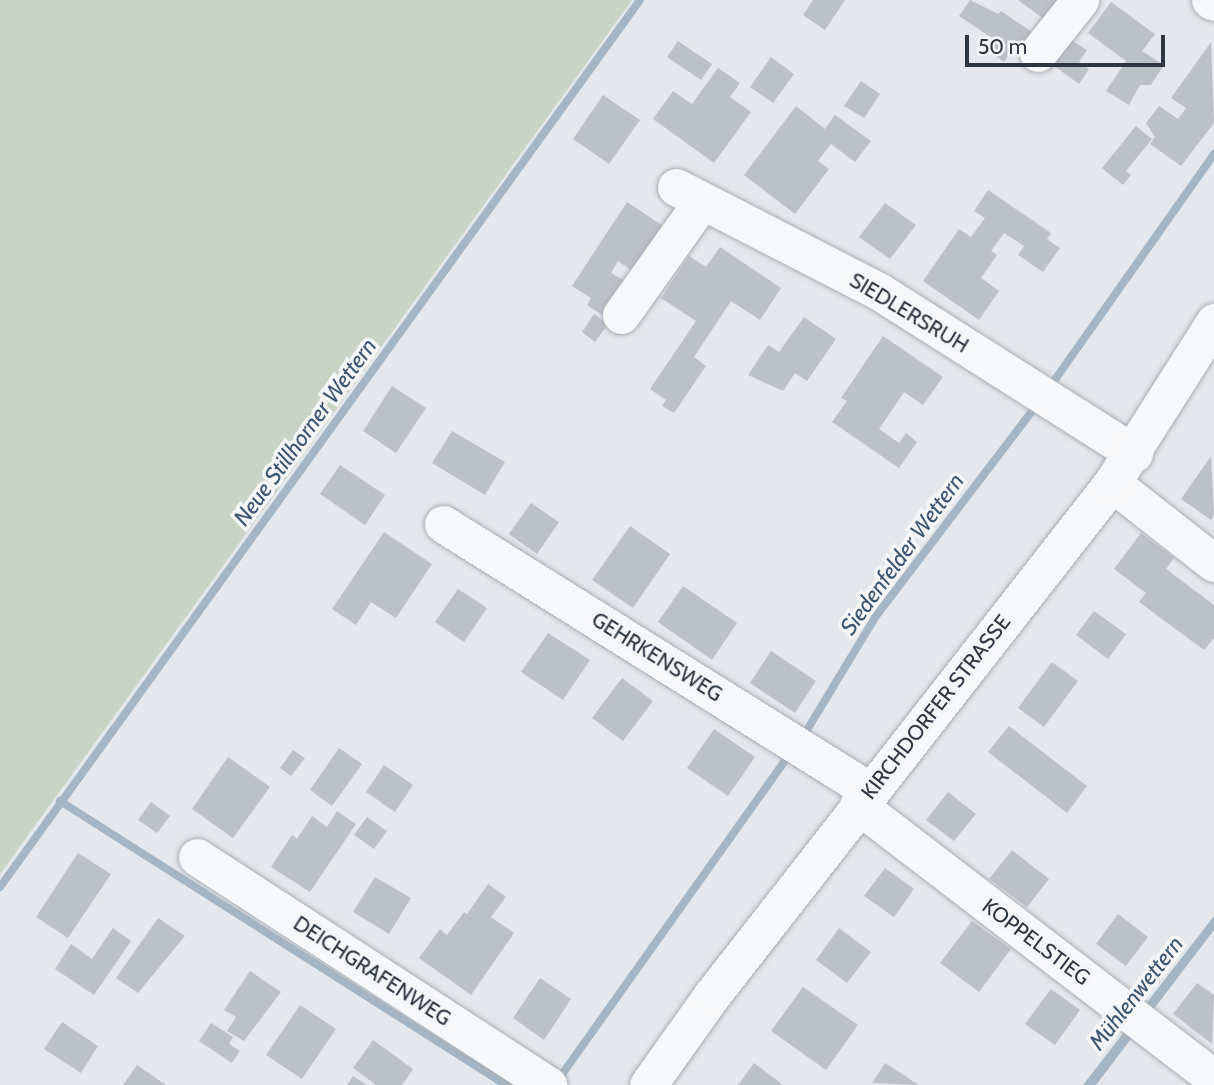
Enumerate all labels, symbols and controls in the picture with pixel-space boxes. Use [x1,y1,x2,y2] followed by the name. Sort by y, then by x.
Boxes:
[969,21,1168,65] scale bar
[978,34,1027,59] text: 50 m
[845,268,973,358] street label: SIEDLERSRUH
[228,333,382,531] water label: Neue Stillhorner Wettern
[834,468,970,640] water label: Siedenfelder Wettern
[587,607,727,707] street label: GEHRKENSWEG
[856,610,1016,804] street label: KIRCHDORFER STRASSE
[977,893,1095,991] street label: KOPPELSTIEG
[289,911,455,1031] street label: DEICHGRAFENWEG
[1083,931,1189,1055] water label: Mühlenwettern

